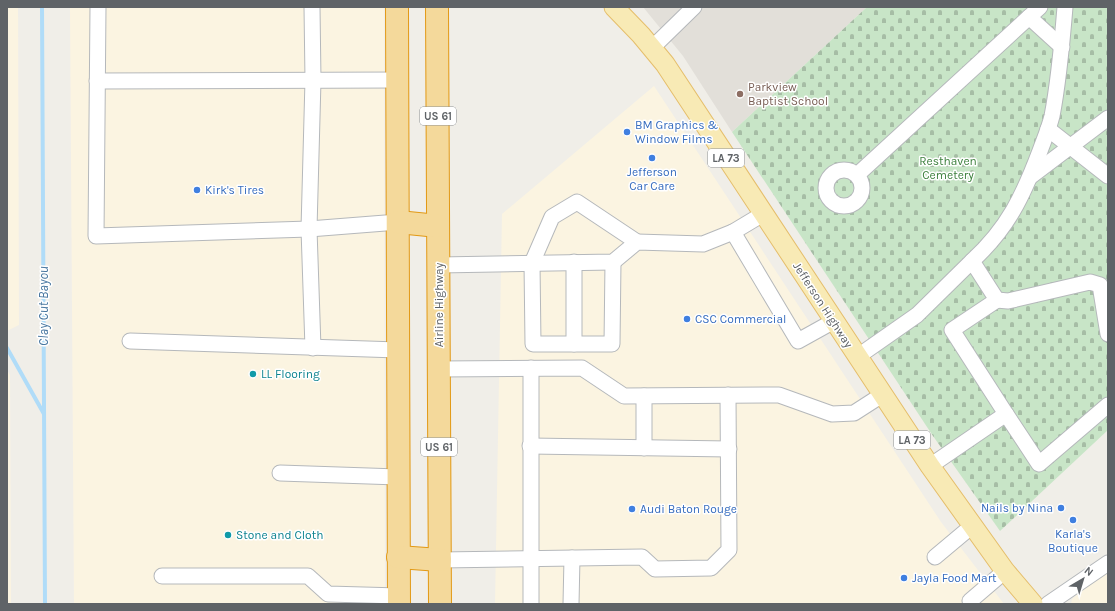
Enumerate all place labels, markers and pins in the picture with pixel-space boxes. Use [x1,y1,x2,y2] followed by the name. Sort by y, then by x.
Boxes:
[748,80,828,108] place label: Parkview Baptist School
[735,89,745,99] marker: Parkview Baptist School
[635,118,718,146] place label: BM Graphics & Window Films
[622,127,632,137] marker: BM Graphics & Window Films
[647,153,657,163] marker: Jefferson Car Care
[627,165,677,193] place label: Jefferson Car Care
[205,183,264,197] place label: Kirk's Tires
[192,185,202,195] marker: Kirk's Tires
[695,312,786,326] place label: CSC Commercial
[682,314,692,324] marker: CSC Commercial
[261,367,320,381] place label: LL Flooring
[248,369,258,379] marker: LL Flooring
[981,501,1053,515] place label: Nails by Nina
[640,502,737,516] place label: Audi Baton Rouge
[1056,503,1066,513] marker: Nails by Nina
[627,504,637,514] marker: Audi Baton Rouge
[1068,515,1078,525] marker: Karla's Boutique
[1048,527,1098,555] place label: Karla's Boutique
[236,528,323,542] place label: Stone and Cloth
[223,530,233,540] marker: Stone and Cloth
[912,571,997,585] place label: Jayla Food Mart
[899,573,909,583] marker: Jayla Food Mart

